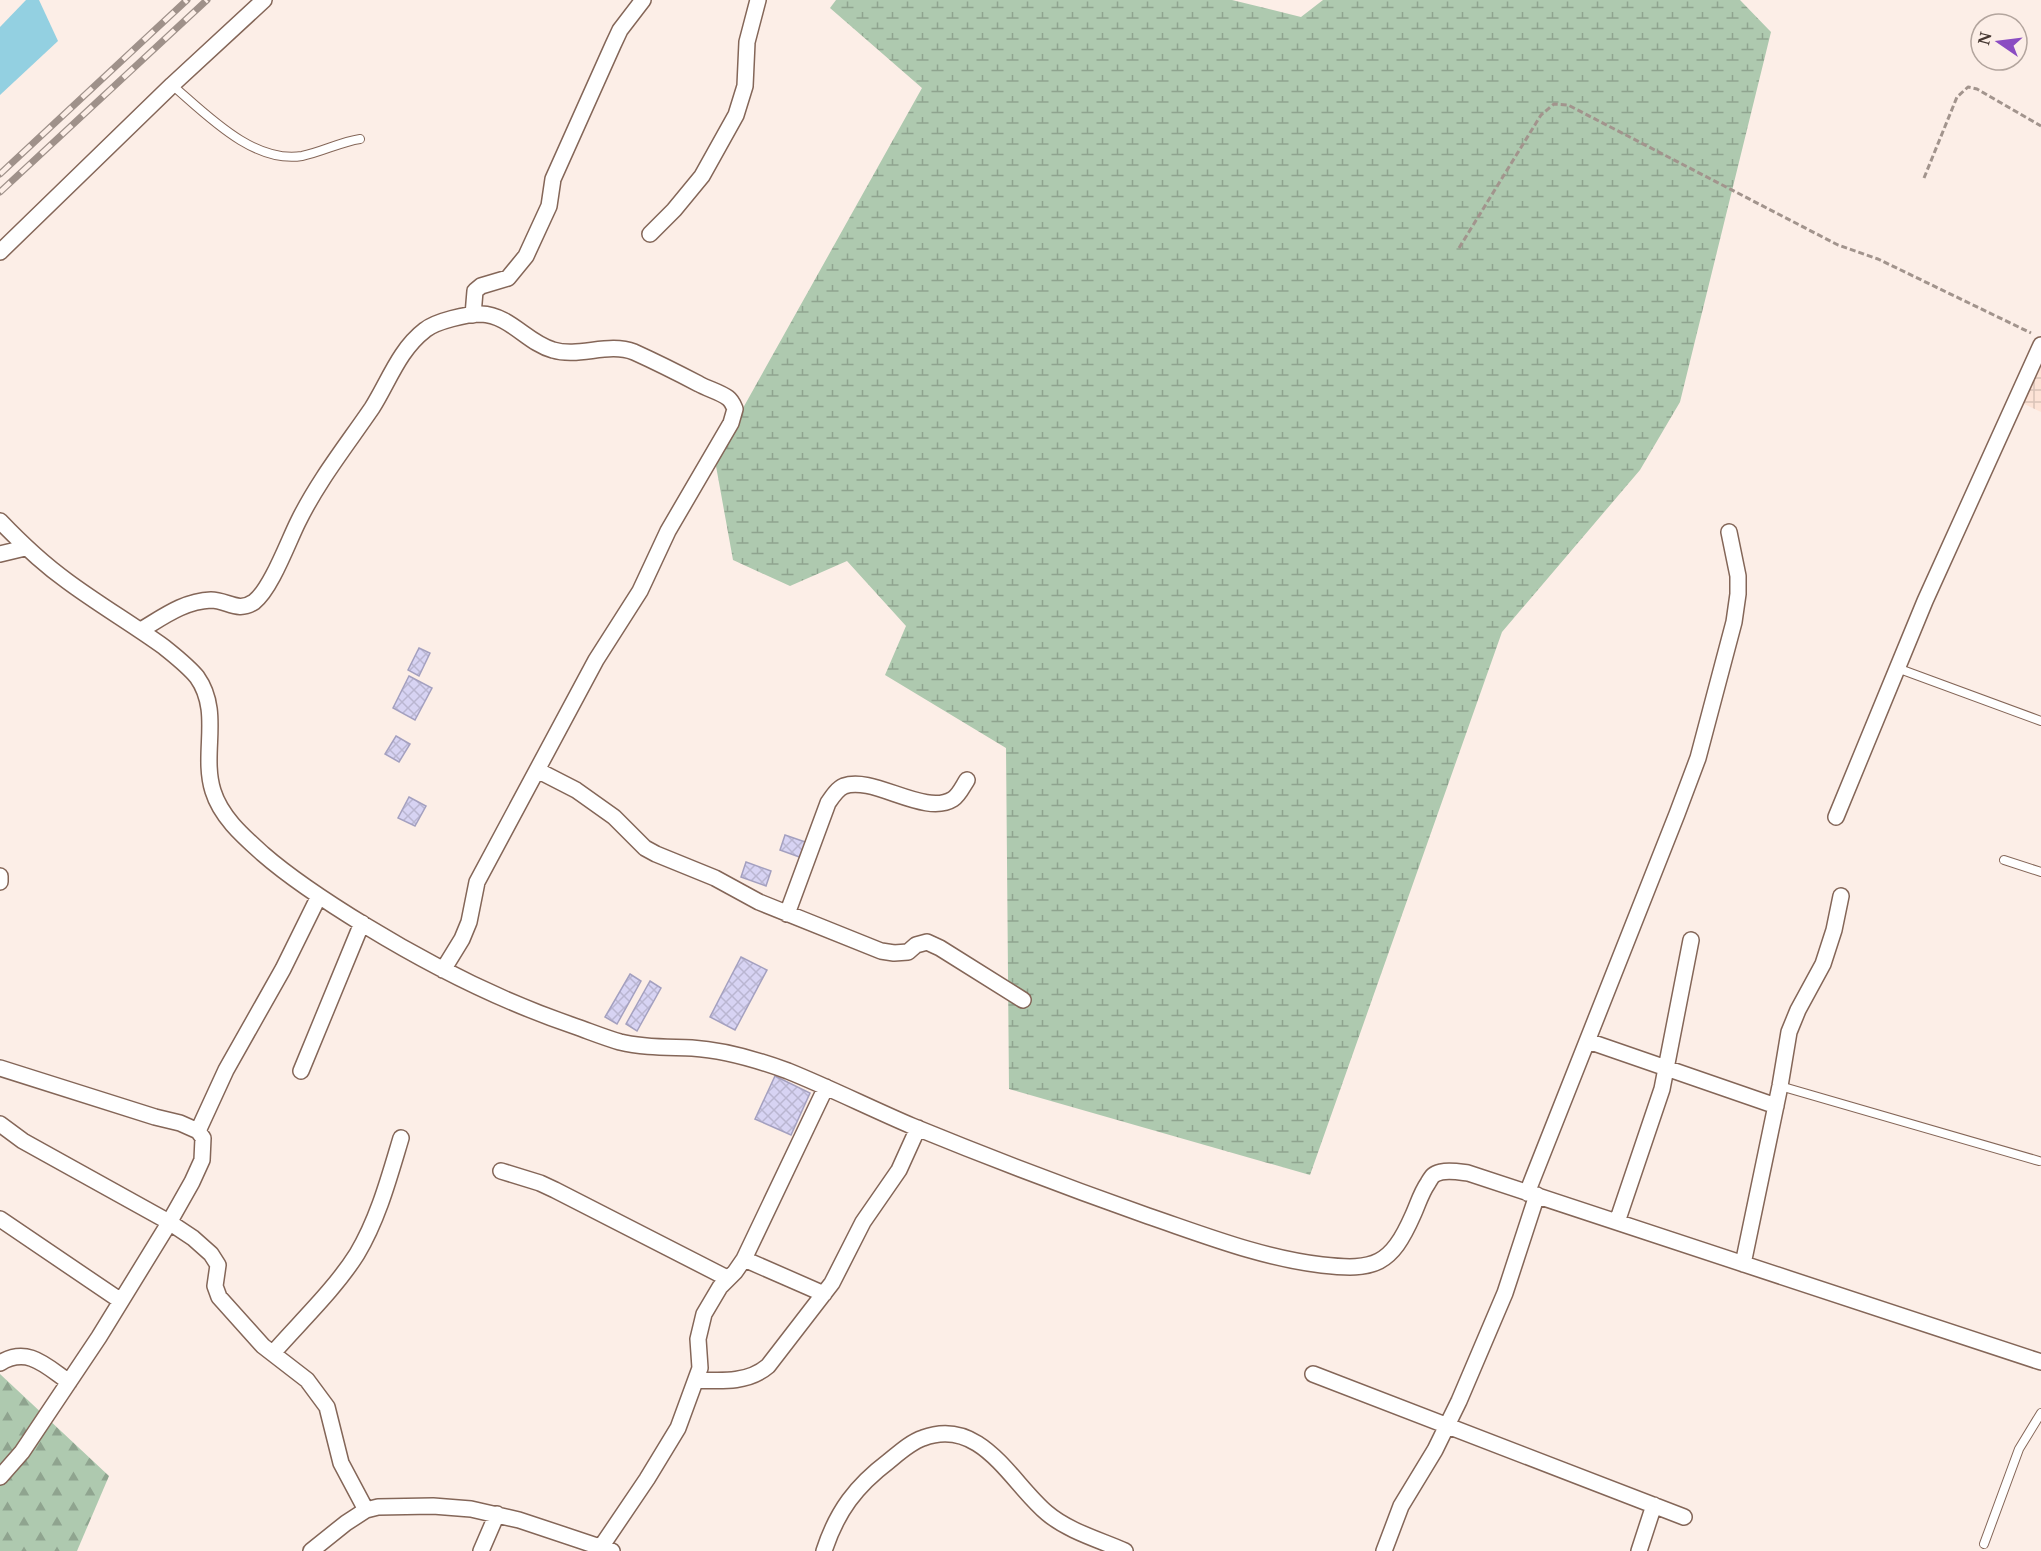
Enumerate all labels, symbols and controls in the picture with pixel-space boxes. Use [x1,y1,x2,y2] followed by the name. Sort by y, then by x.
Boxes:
[1969,12,2029,72] north arrow
[1972,29,1997,47] text: N

